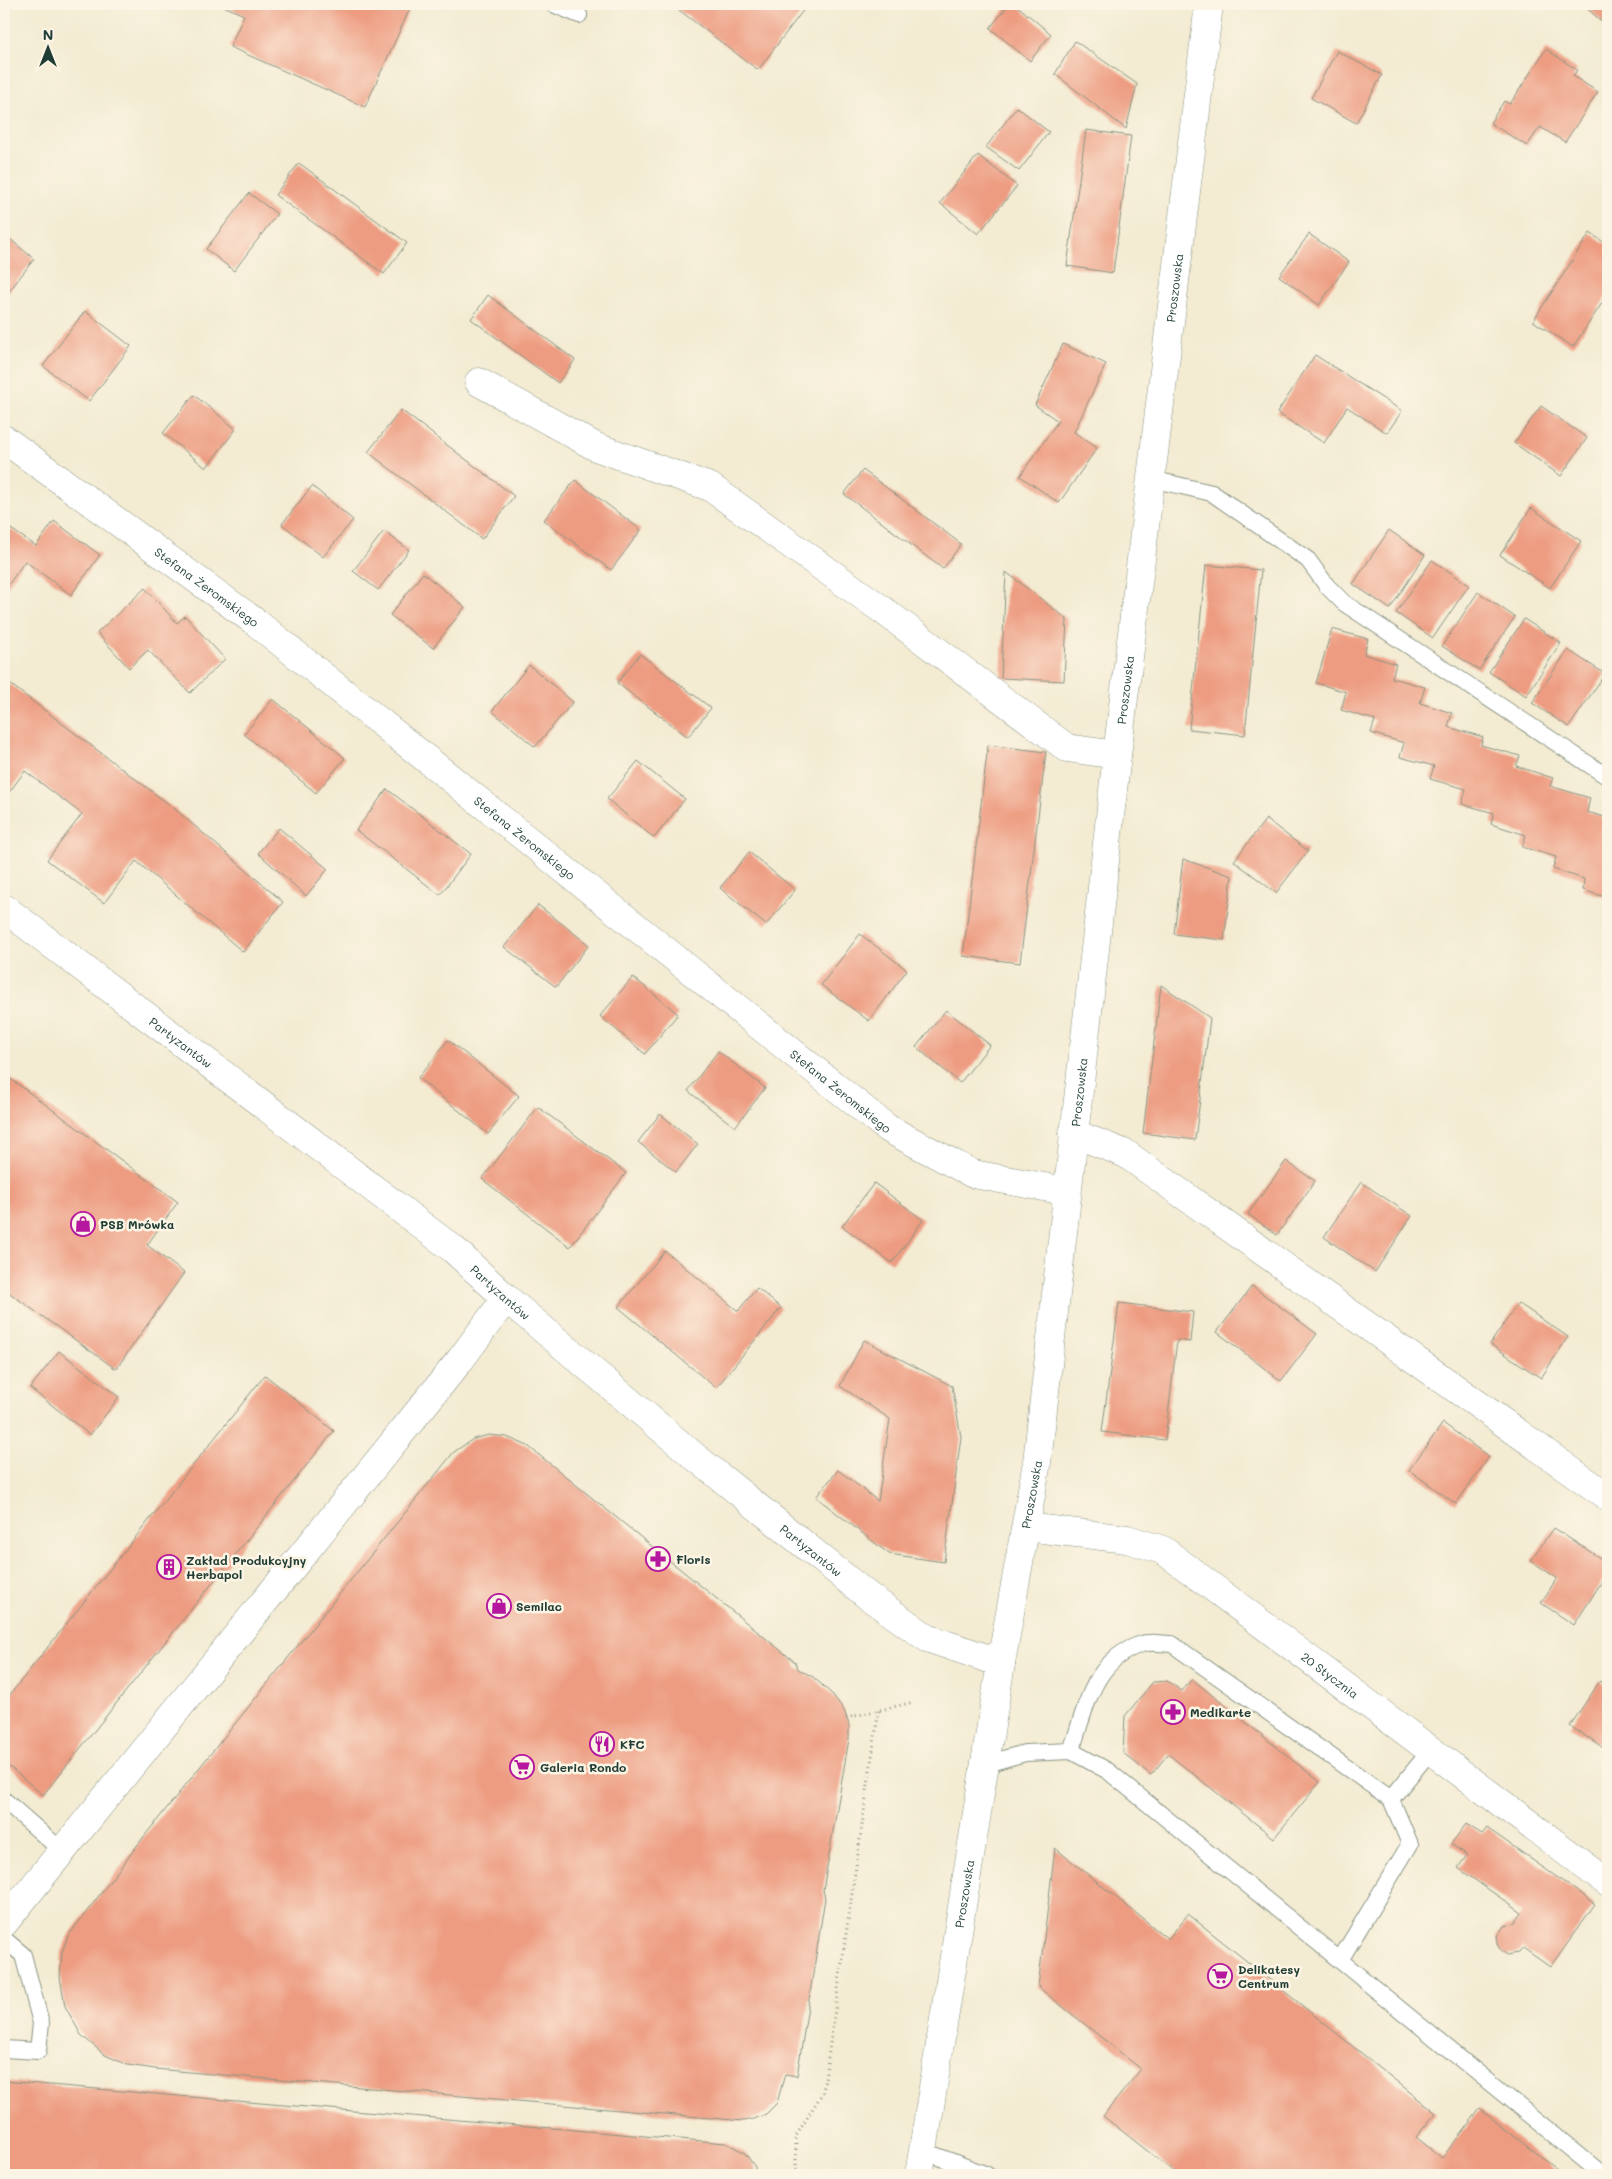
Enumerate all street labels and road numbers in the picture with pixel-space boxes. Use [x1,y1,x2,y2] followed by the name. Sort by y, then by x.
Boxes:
[1162,252,1186,323] street label: Proszowska
[152,543,262,630] street label: Stefana Żeromskiego
[1113,654,1137,725] street label: Proszowska
[471,792,579,883] street label: Stefana Żeromskiego
[146,1013,215,1071] street label: Partyzantów
[787,1046,895,1136] street label: Stefana Żeromskiego
[1067,1057,1091,1127] street label: Proszowska
[467,1261,534,1323] street label: Partyzantów
[1017,1459,1045,1530] street label: Proszowska
[777,1521,845,1580] street label: Partyzantów
[1298,1648,1362,1702] street label: 20 Stycznia
[951,1858,977,1929] street label: Proszowska

